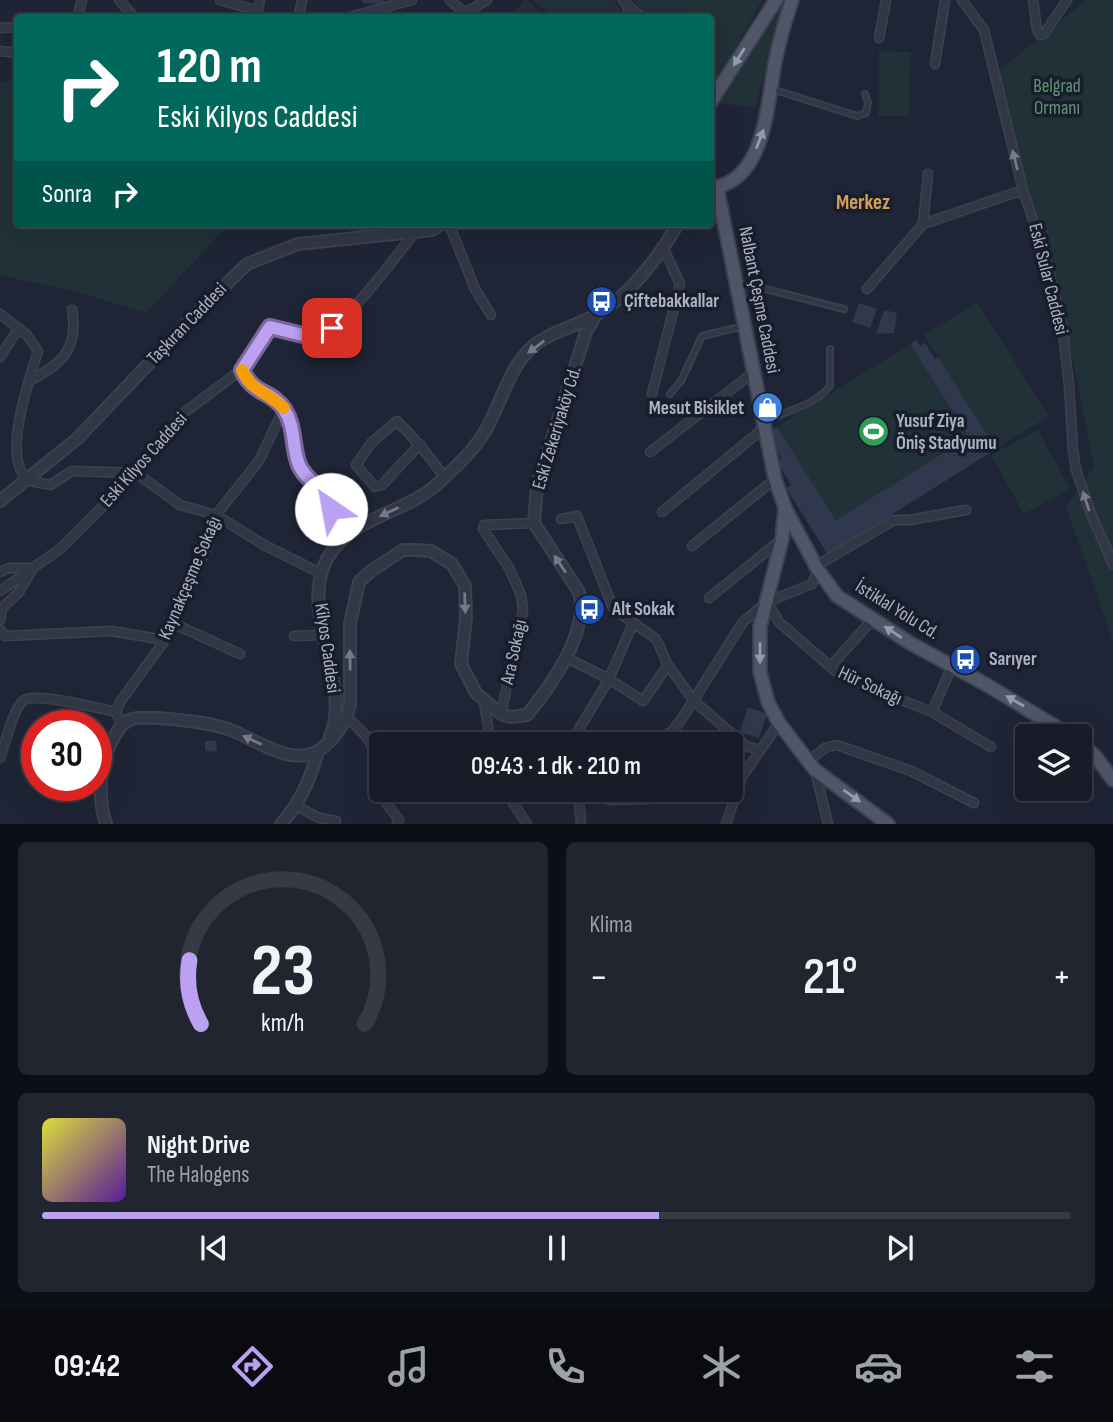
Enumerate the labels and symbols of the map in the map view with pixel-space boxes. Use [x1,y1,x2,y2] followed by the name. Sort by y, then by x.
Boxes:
[733,47,746,67] one-way arrow
[1033,75,1081,120] park label: Belgrad Ormanı
[754,128,765,149] one-way arrow
[1009,149,1020,171] one-way arrow
[836,190,890,215] district label: Merkez
[1023,221,1073,337] street label: Eski Sular Caddesi
[733,225,785,375] street label: Nalbant Çeşme Caddesi
[142,278,232,370] street label: Taşkıran Caddesi
[584,284,618,318] bus stop icon: Çiftebakkallar
[624,290,719,313] place label: Çiftebakkallar
[302,298,362,358] pin
[526,340,545,354] one-way arrow
[527,364,587,492] street label: Eski Zekeriyaköy Cd.
[750,391,784,425] shop icon: Mesut Bisiklet
[649,397,744,420] place label: Mesut Bisiklet
[96,408,192,512] street label: Eski Kilyos Caddesi
[896,410,996,455] place label: Yusuf Ziya Öniş Stadyumu
[856,415,890,449] sports icon: Yusuf Ziya Öniş Stadyumu
[294,472,368,546] position arrow
[1081,490,1091,511] one-way arrow
[379,506,399,518] one-way arrow
[154,513,226,643] street label: Kaynakçeşme Sokağı
[553,555,567,573] one-way arrow
[851,575,943,645] street label: İstiklal Yolu Cd.
[460,592,471,614] one-way arrow
[572,592,606,626] bus stop icon: Alt Sokak
[611,598,675,621] place label: Alt Sokak
[309,602,345,694] street label: Kilyos Caddesi
[496,617,532,687] street label: Ara Sokağı
[884,626,903,639] one-way arrow
[754,642,766,664] one-way arrow
[949,642,983,676] bus stop icon: Sarıyer
[344,648,356,670] one-way arrow
[989,648,1037,671] place label: Sarıyer
[834,661,906,711] street label: Hür Sokağı
[1005,695,1024,707] one-way arrow
[21,710,112,801] speed limit sign: 30
[242,734,262,746] one-way arrow
[843,789,861,803] one-way arrow

